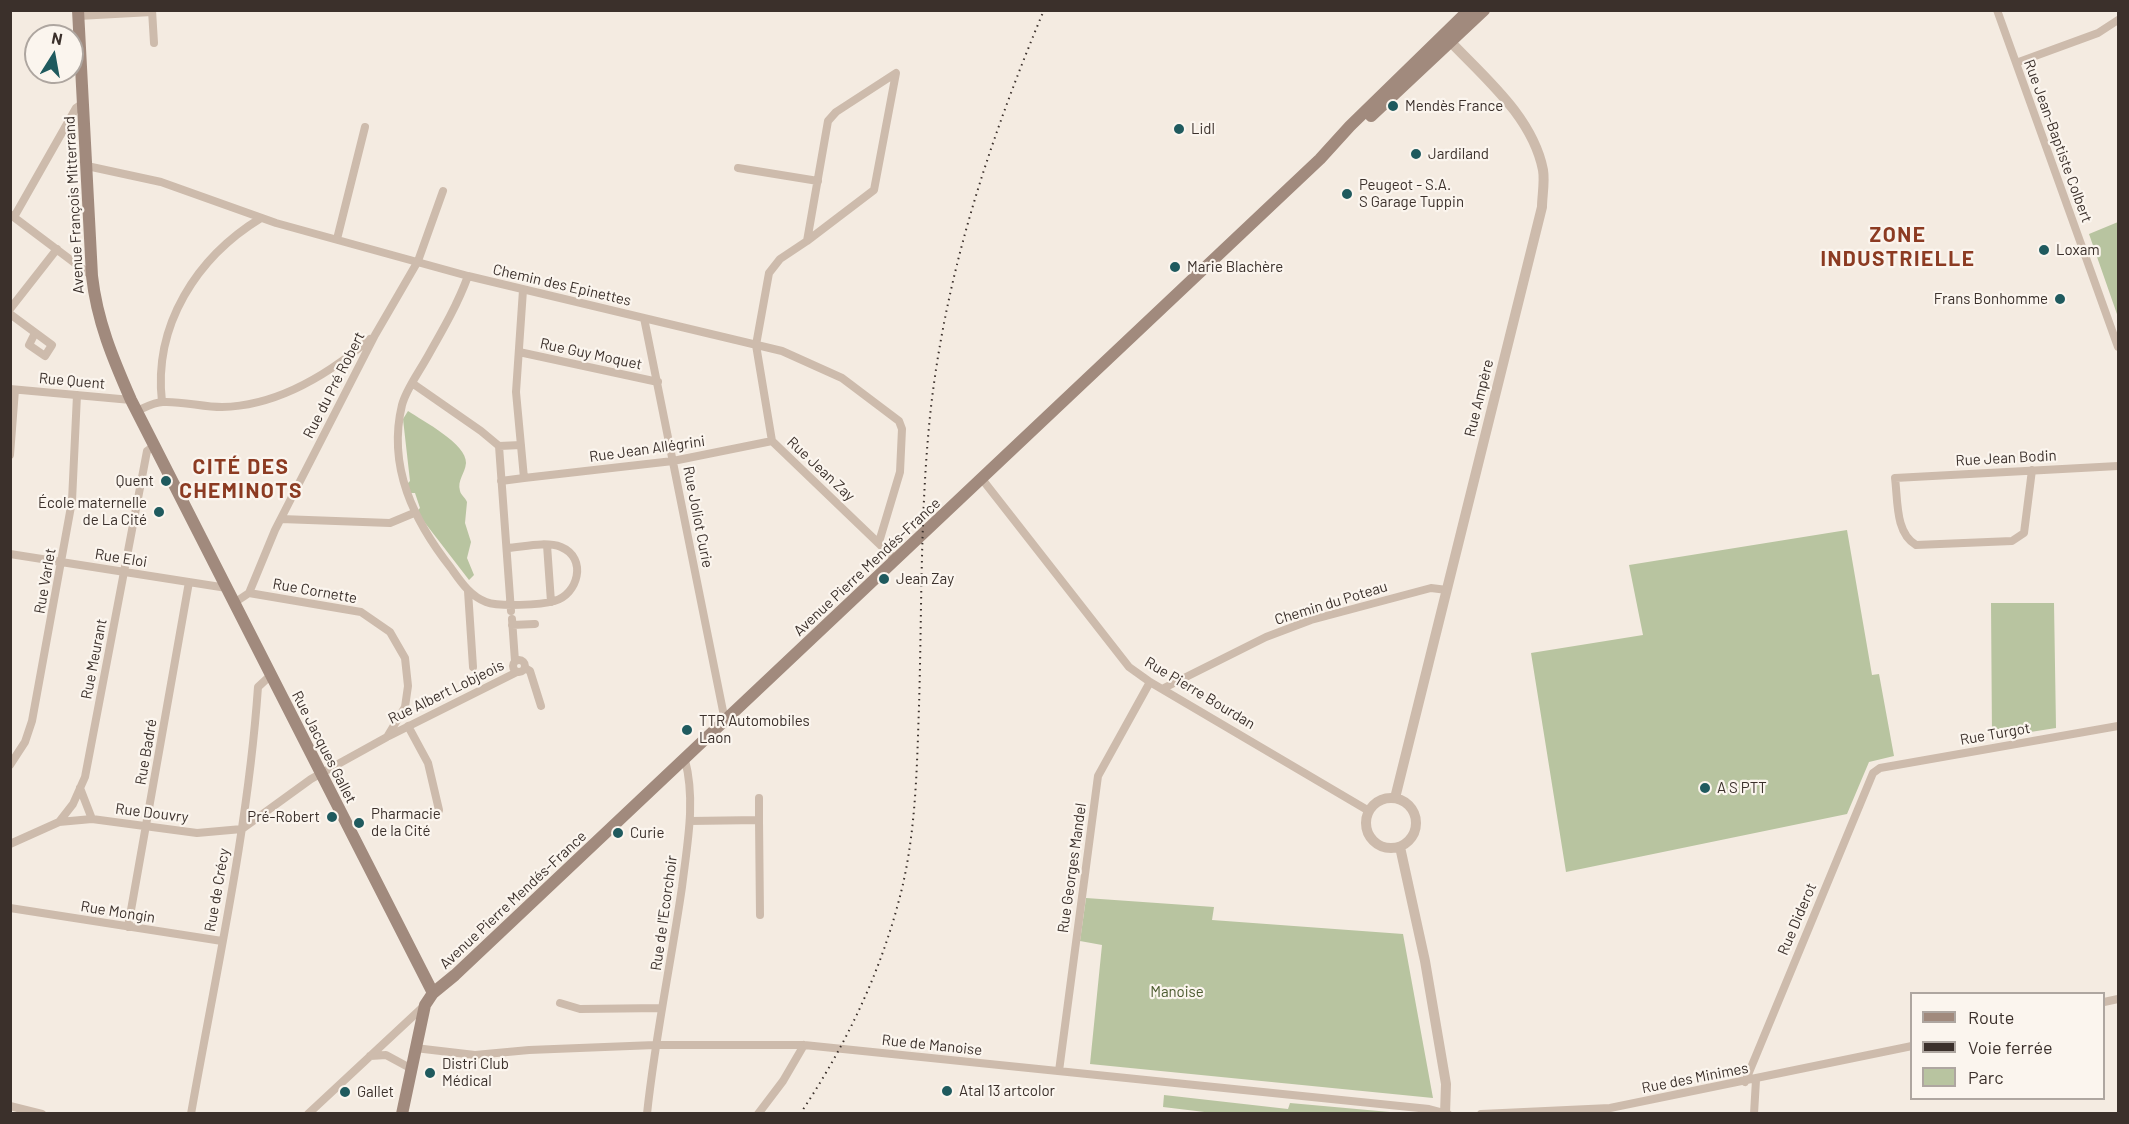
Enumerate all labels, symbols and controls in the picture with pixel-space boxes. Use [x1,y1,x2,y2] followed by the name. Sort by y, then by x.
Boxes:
[24,24,84,84] north arrow
[50,27,64,48] text: N
[2020,57,2096,225] street label: Rue Jean-Baptiste Colbert
[1405,97,1503,115] place label: Mendès France
[1386,99,1400,113] marker: Mendès France
[60,116,88,294] street label: Avenue François Mitterrand
[1191,120,1215,138] place label: Lidl
[1172,122,1186,136] marker: Lidl
[1428,145,1489,163] place label: Jardiland
[1409,147,1423,161] marker: Jardiland
[1359,176,1464,211] place label: Peugeot - S.A. S Garage Tuppin
[1340,187,1354,201] marker: Peugeot - S.A. S Garage Tuppin
[1820,222,1976,272] district label: ZONE INDUSTRIELLE
[2056,241,2100,259] place label: Loxam
[2037,243,2051,257] marker: Loxam
[1187,258,1283,276] place label: Marie Blachère
[491,260,633,310] street label: Chemin des Epinettes
[1168,260,1182,274] marker: Marie Blachère
[1934,290,2048,308] place label: Frans Bonhomme
[2053,292,2067,306] marker: Frans Bonhomme
[299,329,369,441] street label: Rue du Pré Robert
[538,334,644,374] street label: Rue Guy Moquet
[1461,357,1497,439] street label: Rue Ampère
[38,369,106,393] street label: Rue Quent
[588,432,706,466] street label: Rue Jean Allégrini
[783,433,859,505] street label: Rue Jean Zay
[1955,446,2057,470] street label: Rue Jean Bodin
[179,454,303,504] district label: CITÉ DES CHEMINOTS
[679,465,717,569] street label: Rue Joliot Curie
[116,472,154,490] place label: Quent
[159,474,173,488] marker: Quent
[38,494,147,529] place label: École maternelle de La Cité
[790,494,944,640] street label: Avenue Pierre Mendés-France
[152,505,166,519] marker: École maternelle de La Cité
[94,545,148,571] street label: Rue Eloi
[30,547,60,615] street label: Rue Varlet
[896,570,954,588] place label: Jean Zay
[877,572,891,586] marker: Jean Zay
[271,575,359,607] street label: Rue Cornette
[1272,577,1390,629] street label: Chemin du Poteau
[77,617,111,701] street label: Rue Meurant
[1141,653,1259,733] street label: Rue Pierre Bourdan
[385,656,507,728] street label: Rue Albert Lobjeois
[288,688,360,806] street label: Rue Jacques Gallet
[699,712,810,747] place label: TTR Automobiles Laon
[131,718,161,786] street label: Rue Badré
[1958,719,2032,749] street label: Rue Turgot
[680,723,694,737] marker: TTR Automobiles Laon
[1717,779,1767,797] place label: A S PTT
[1698,781,1712,795] marker: A S PTT
[114,800,190,826] street label: Rue Douvry
[1054,802,1090,934] street label: Rue Georges Mandel
[371,805,441,840] place label: Pharmacie de la Cité
[247,808,320,826] place label: Pré-Robert
[325,810,339,824] marker: Pré-Robert
[352,816,366,830] marker: Pharmacie de la Cité
[630,824,664,842] place label: Curie
[611,826,625,840] marker: Curie
[436,827,590,973] street label: Avenue Pierre Mendés-France
[201,847,233,933] street label: Rue de Crécy
[647,854,681,972] street label: Rue de l'Ecorchoir
[1774,880,1820,958] street label: Rue Diderot
[79,897,157,927] street label: Rue Mongin
[1150,983,1204,1001] park label: Manoise
[1910,992,2105,1100] legend
[1968,1006,2014,1028] text: Route
[881,1031,983,1059] street label: Rue de Manoise
[1968,1036,2053,1058] text: Voie ferrée
[442,1055,509,1090] place label: Distri Club Médical
[1640,1059,1750,1097] street label: Rue des Minimes
[423,1066,437,1080] marker: Distri Club Médical
[1968,1066,2004,1088] text: Parc
[959,1082,1055,1100] place label: Atal 13 artcolor
[357,1083,394,1101] place label: Gallet
[940,1084,954,1098] marker: Atal 13 artcolor
[338,1085,352,1099] marker: Gallet

